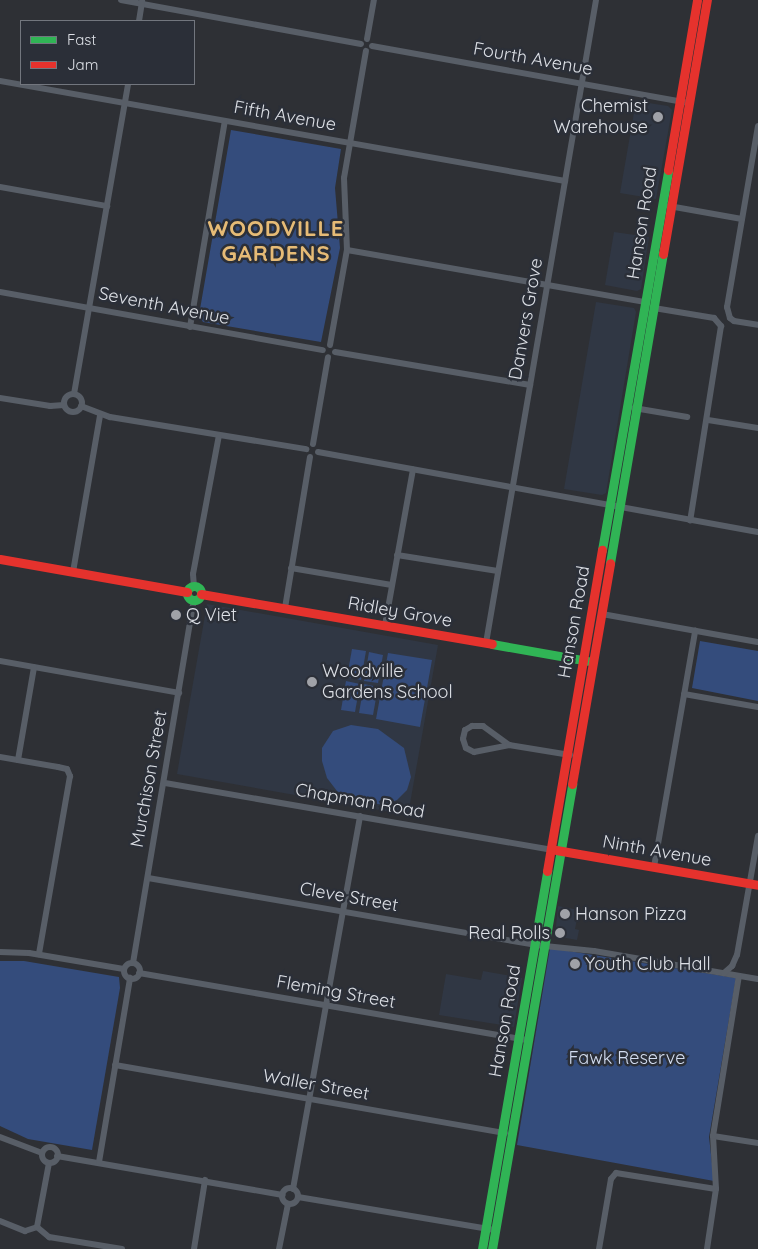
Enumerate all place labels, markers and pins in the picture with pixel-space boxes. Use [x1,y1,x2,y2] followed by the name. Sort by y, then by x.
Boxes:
[553,96,648,138] place label: Chemist Warehouse
[652,111,664,123] marker: Chemist Warehouse
[186,604,237,626] place label: Q Viet
[170,609,182,621] marker: Q Viet
[322,661,453,704] place label: Woodville Gardens School
[306,676,318,688] marker: Woodville Gardens School
[575,903,687,925] place label: Hanson Pizza
[559,908,571,920] marker: Hanson Pizza
[468,922,550,944] place label: Real Rolls
[554,927,566,939] marker: Real Rolls
[585,953,711,975] place label: Youth Club Hall
[569,958,581,970] marker: Youth Club Hall

